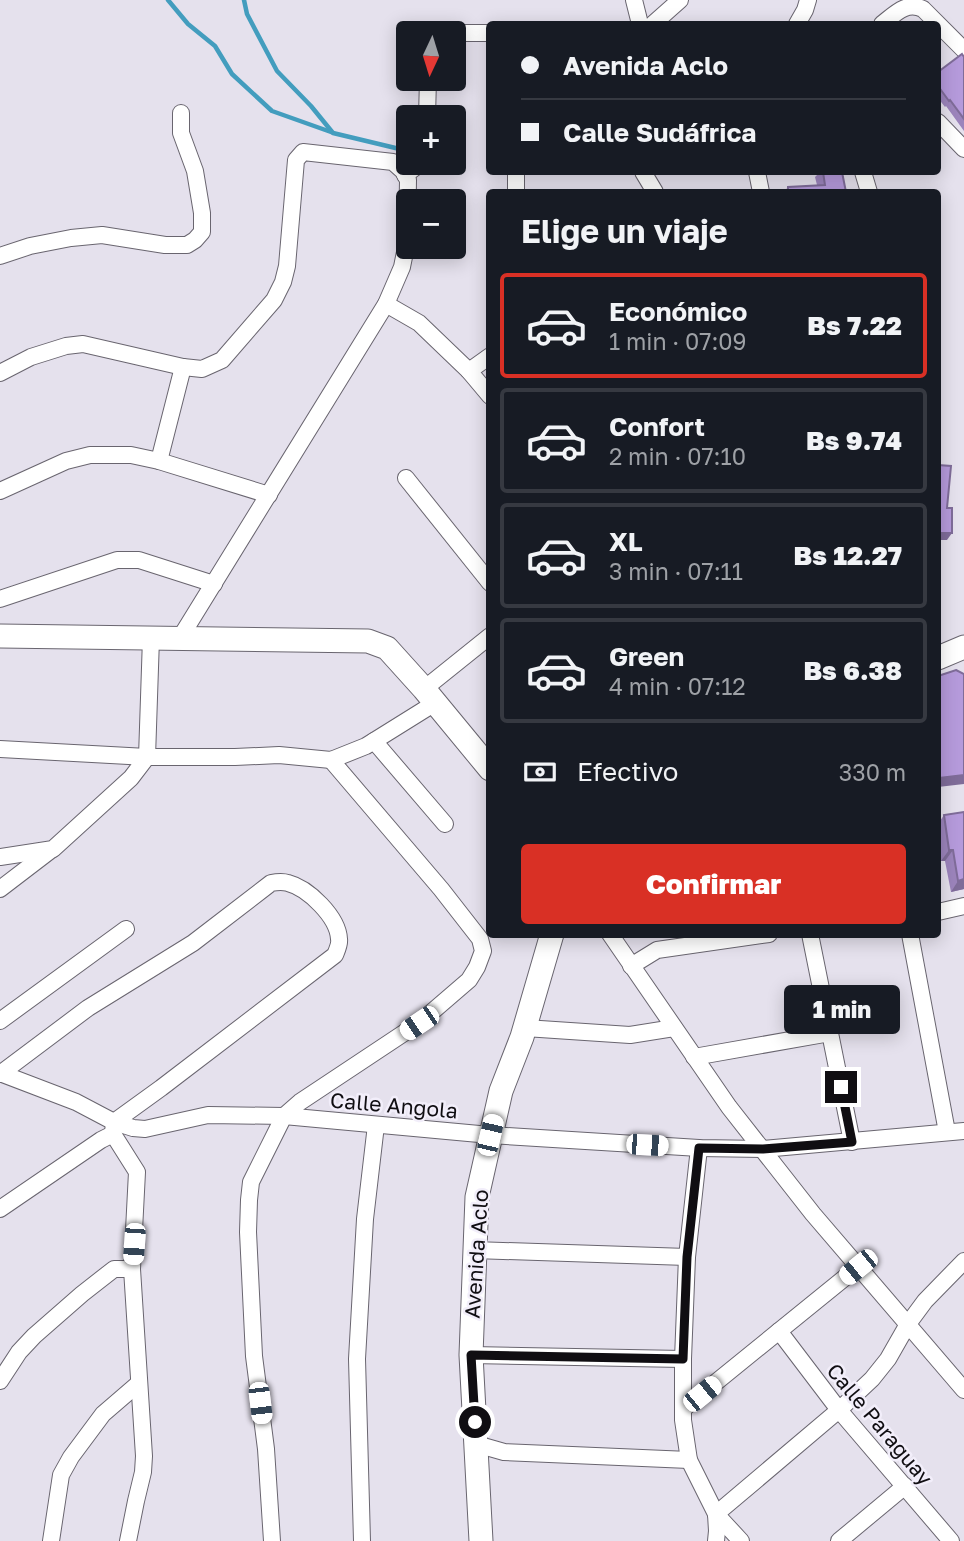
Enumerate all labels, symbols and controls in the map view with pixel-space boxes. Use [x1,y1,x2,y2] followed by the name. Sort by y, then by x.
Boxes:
[396,21,466,91] north arrow
[396,21,466,259] map controls
[563,50,728,81] text: Avenida Aclo
[396,105,466,175] button: +
[563,117,756,148] text: Calle Sudáfrica
[396,189,466,259] button: −
[521,212,728,250] text: Elige un viaje
[525,294,588,357] icon: car
[609,296,747,327] text: Económico
[807,310,902,341] text: Bs 7.22
[609,327,747,355] text: 1 min · 07:09
[525,409,588,472] icon: car
[609,411,705,442] text: Confort
[806,425,902,456] text: Bs 9.74
[609,442,746,470] text: 2 min · 07:10
[525,524,588,587] icon: car
[609,526,643,557] text: XL
[794,540,902,571] text: Bs 12.27
[609,557,743,585] text: 3 min · 07:11
[525,639,588,702] icon: car
[609,641,684,672] text: Green
[803,655,902,686] text: Bs 6.38
[609,672,746,700] text: 4 min · 07:12
[521,753,559,791] icon: cash
[577,756,678,787] text: Efectivo
[839,758,906,786] text: 330 m
[521,844,906,924] button: Confirmar
[783,986,899,1034] callout: 1 min
[813,995,871,1023] text: 1 min
[396,1003,443,1043] car
[825,1071,857,1103] route end
[329,1086,459,1124] street label: Calle Angola
[476,1112,505,1158] car
[626,1133,669,1157] car
[459,1189,493,1319] street label: Avenida Aclo
[123,1222,146,1266] car
[836,1246,881,1288] car
[822,1358,939,1490] street label: Calle Paraguay
[680,1373,725,1415] car
[248,1381,273,1425] car
[459,1406,491,1438] route start

